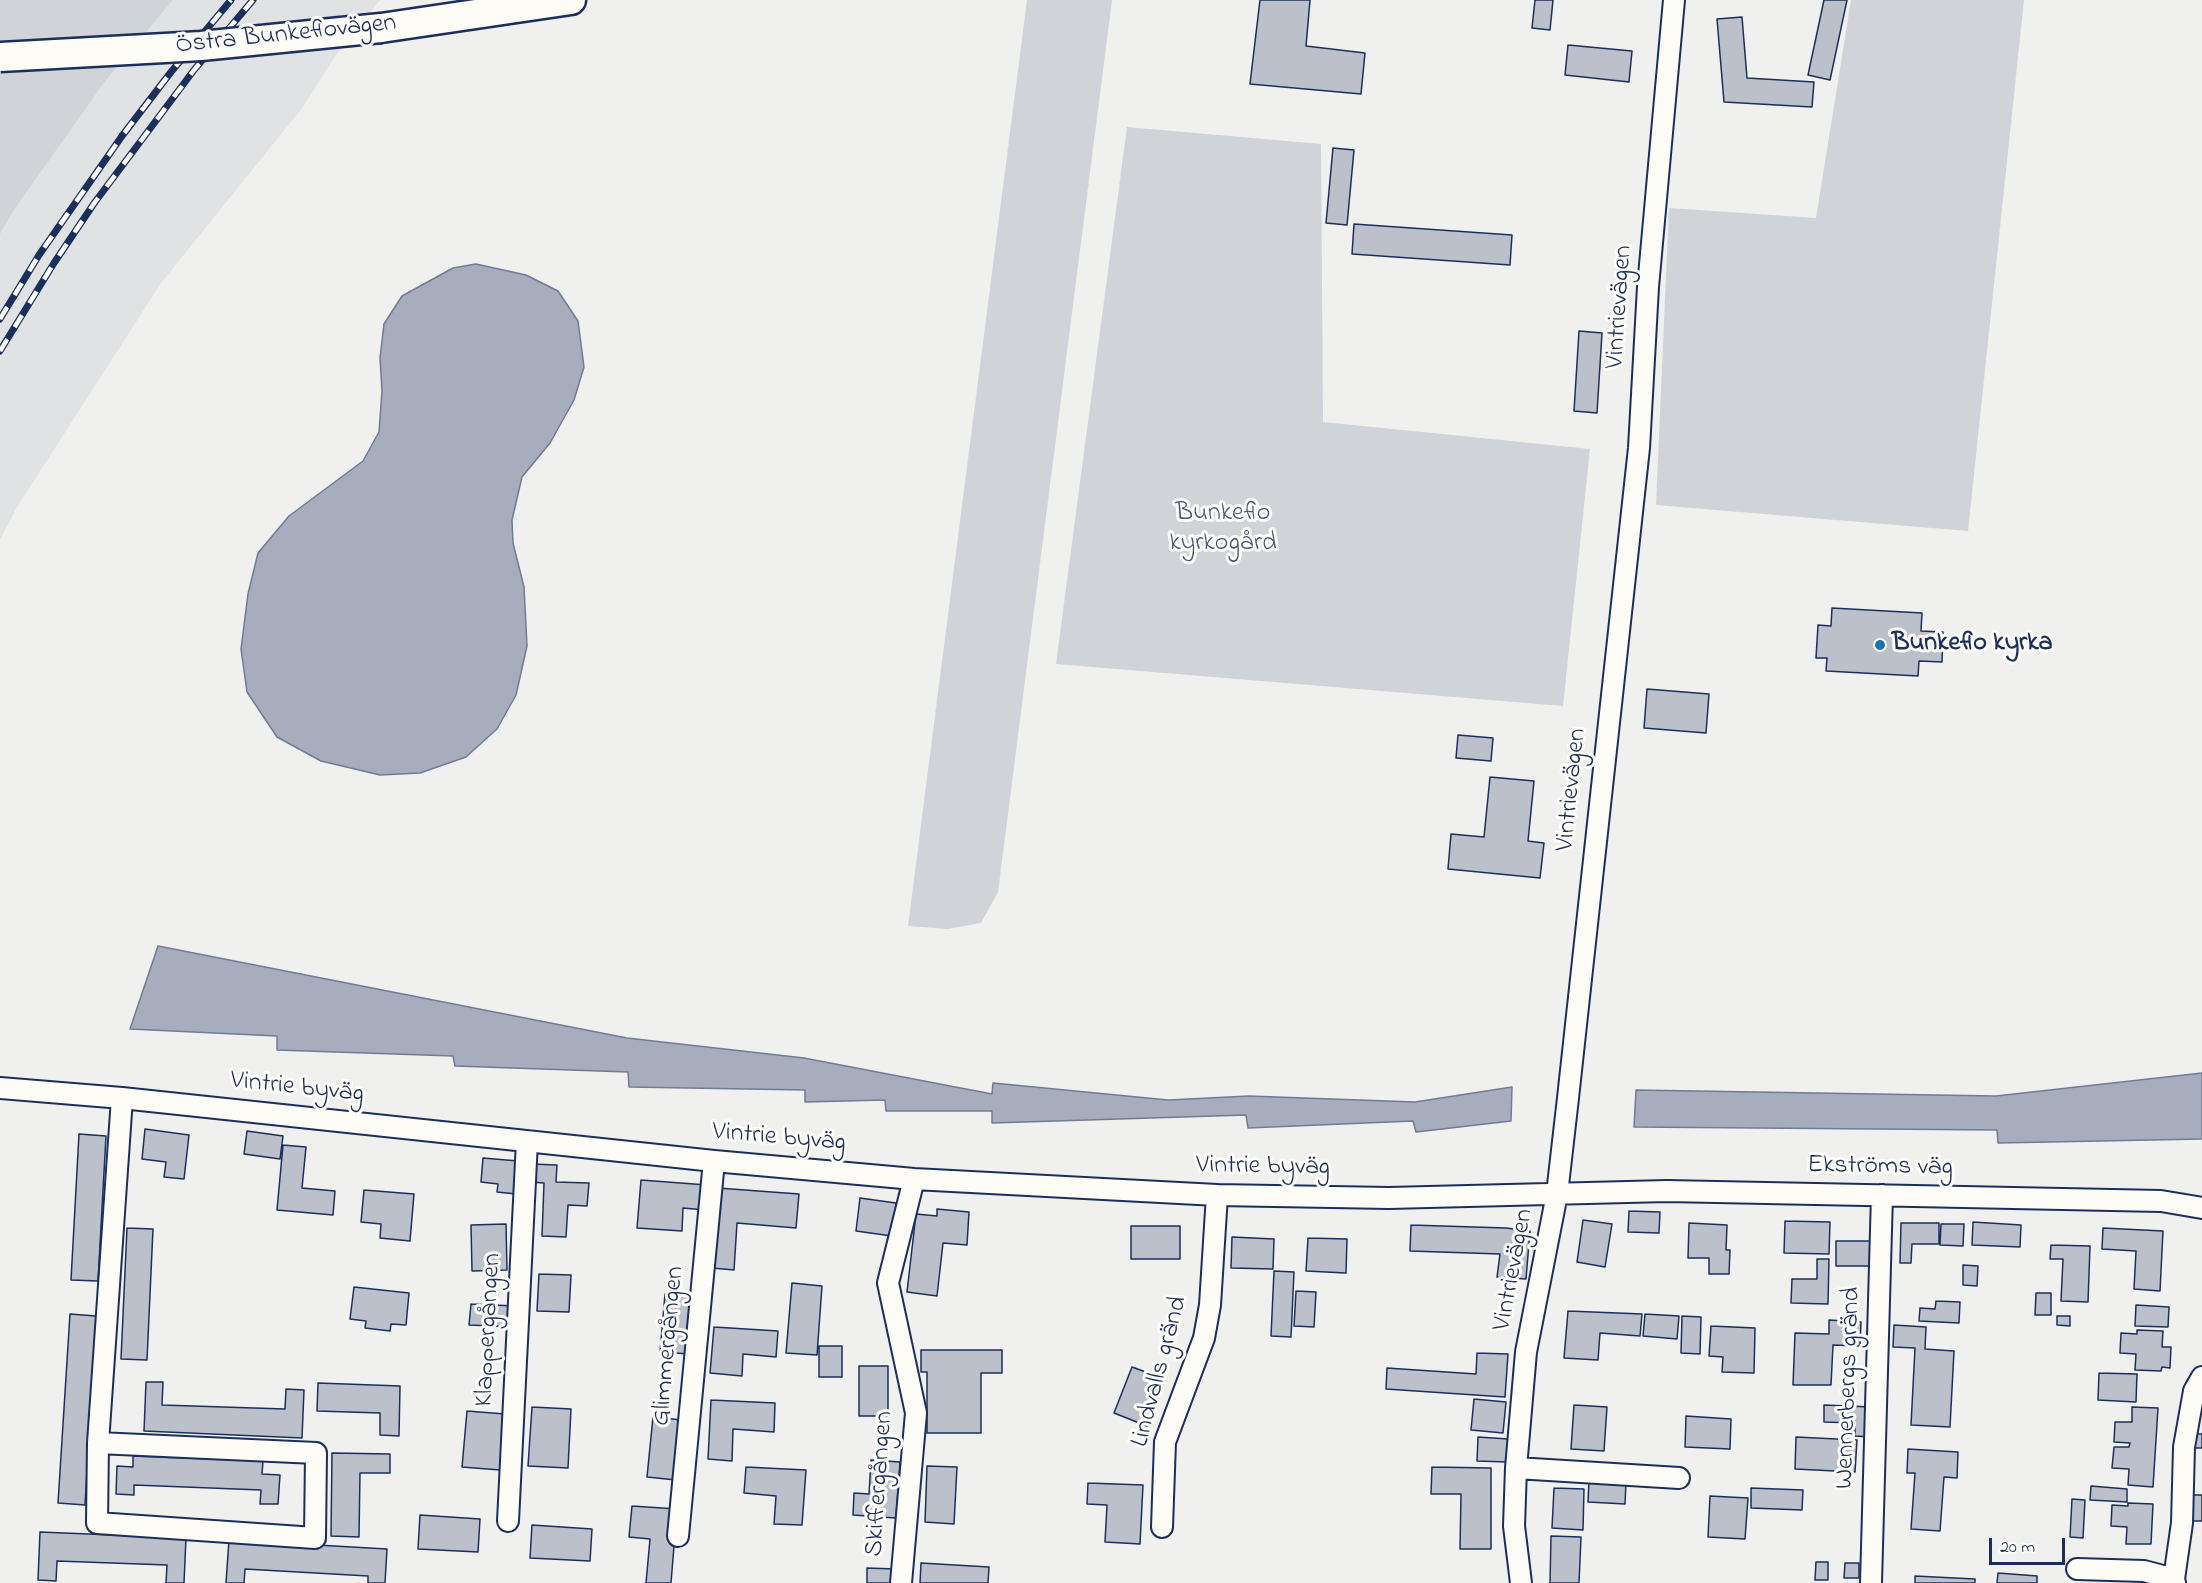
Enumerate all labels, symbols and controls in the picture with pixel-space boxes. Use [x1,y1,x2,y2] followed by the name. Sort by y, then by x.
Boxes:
[174,9,398,63] street label: Östra Bunkeflovägen
[1601,244,1641,370] street label: Vintrievägen
[1169,499,1277,560] park label: Bunkeflo kyrkogård
[1892,629,2053,661] place label: Bunkeflo kyrka
[1873,638,1887,652] marker: Bunkeflo kyrka
[1551,727,1595,853] street label: Vintrievägen
[229,1066,365,1112] street label: Vintrie byväg
[711,1118,847,1160] street label: Vintrie byväg
[1196,1151,1330,1185] street label: Vintrie byväg
[1807,1151,1953,1185] street label: Ekströms väg
[1488,1206,1542,1334] street label: Vintrievägen
[470,1252,510,1408] street label: Klappergången
[647,1265,693,1427] street label: Glimmergången
[1831,1286,1869,1490] street label: Wennerbergs gränd
[1126,1293,1196,1451] street label: Lindvalls gränd
[860,1410,902,1558] street label: Skiffergången
[1992,1526,2068,1564] scale bar
[2000,1535,2035,1561] text: 20 m

